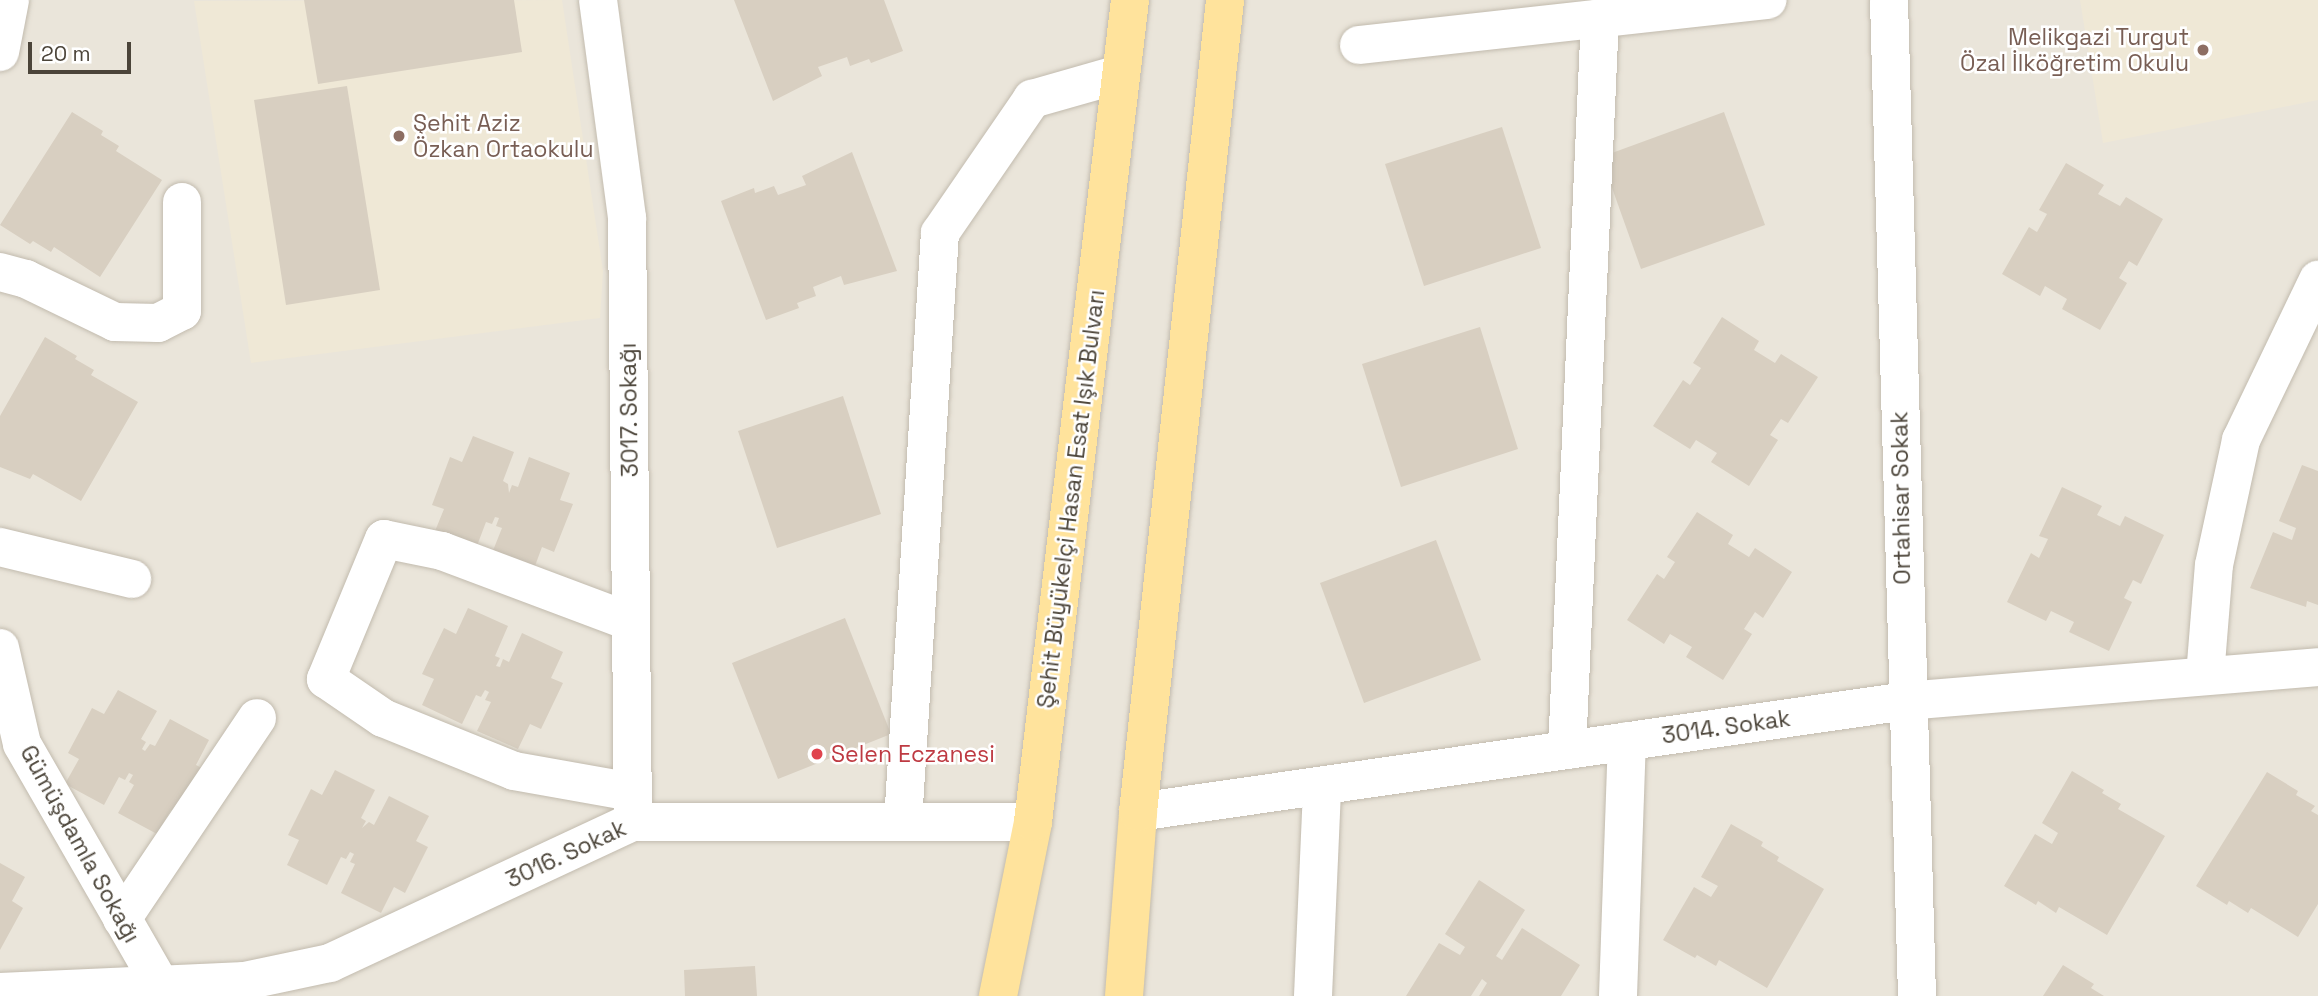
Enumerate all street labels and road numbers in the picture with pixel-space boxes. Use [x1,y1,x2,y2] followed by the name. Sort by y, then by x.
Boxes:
[1032,288,1110,710] street label: Şehit Büyükelçi Hasan Esat Işık Bulvarı
[614,342,644,478] street label: 3017. Sokağı
[1886,411,1916,585] street label: Ortahisar Sokak
[1660,704,1792,750] street label: 3014. Sokak
[14,740,146,948] street label: Gümüşdamla Sokağı
[501,814,631,894] street label: 3016. Sokak

